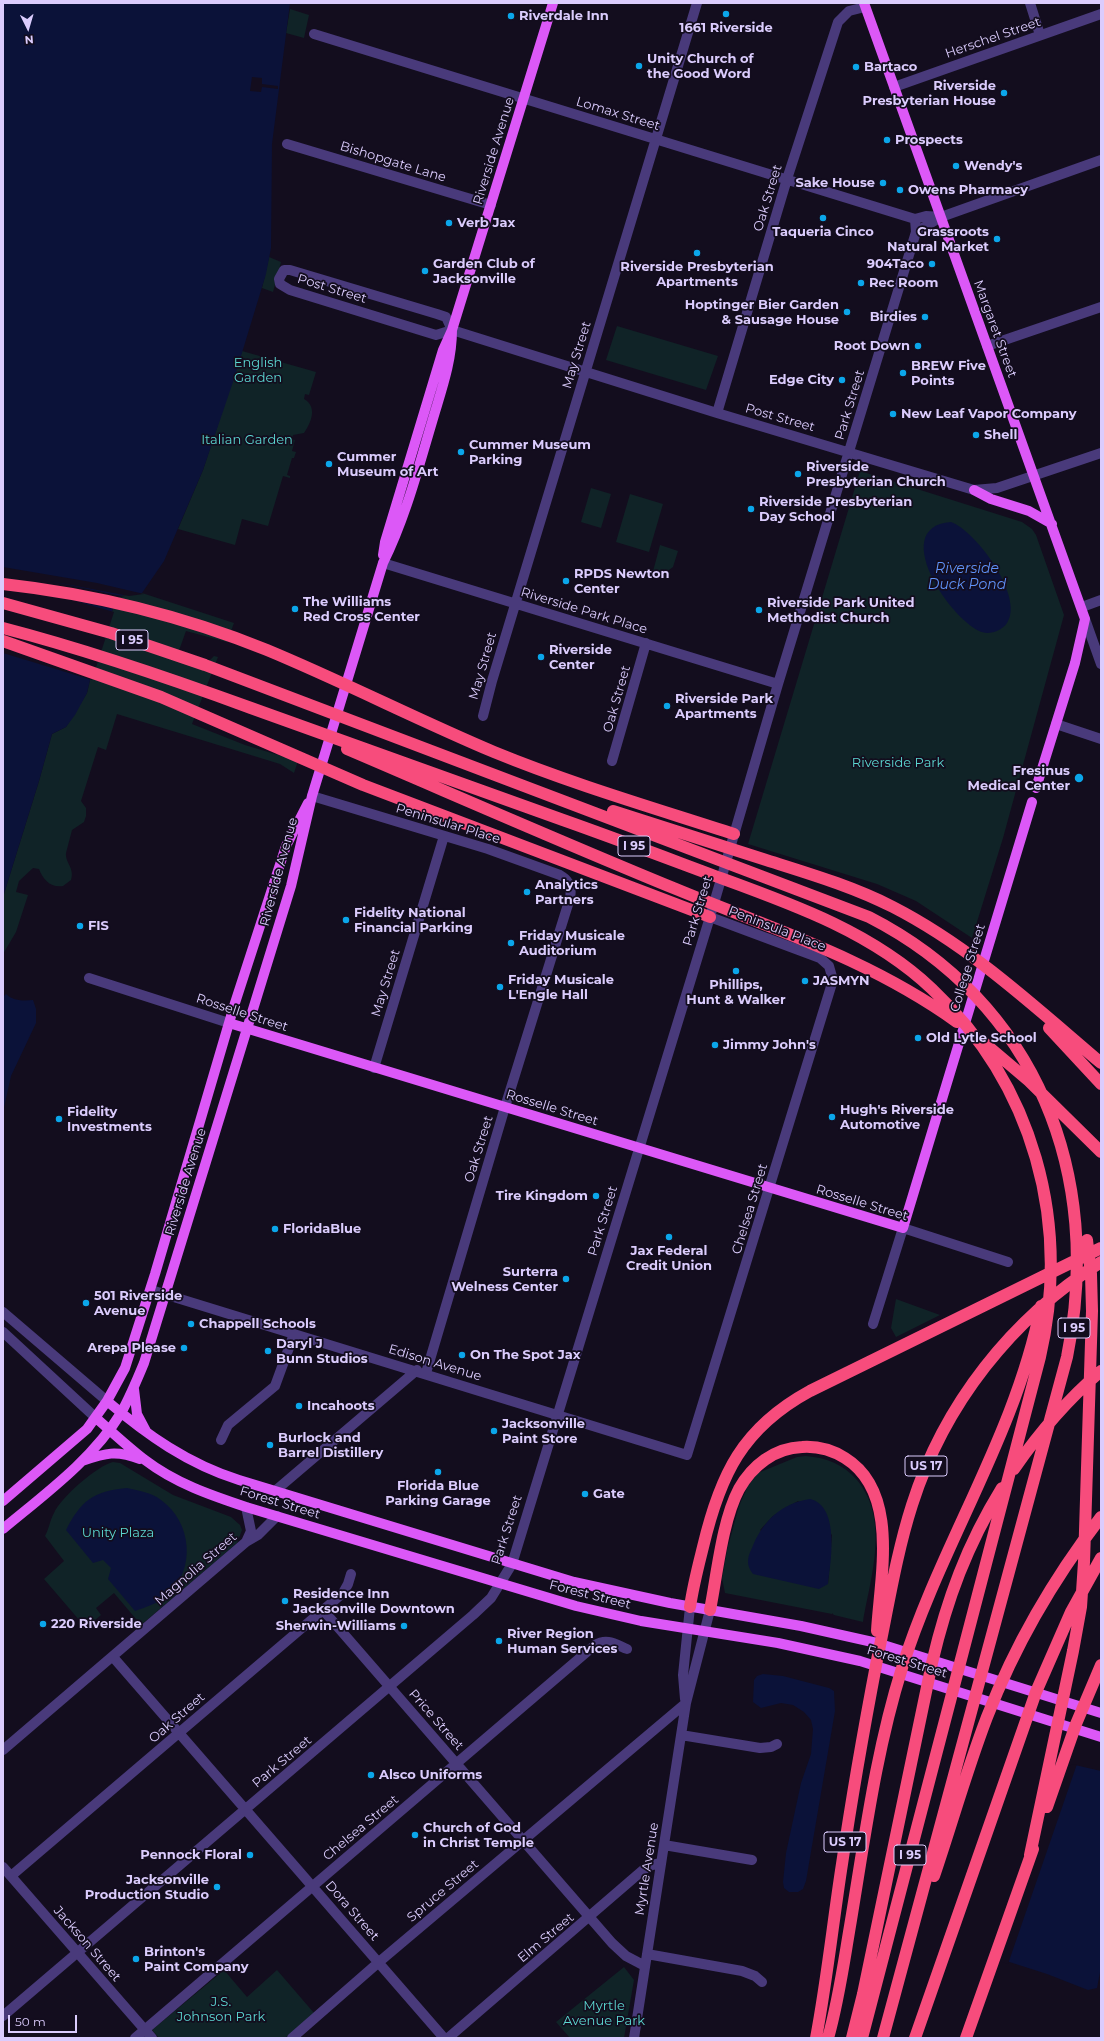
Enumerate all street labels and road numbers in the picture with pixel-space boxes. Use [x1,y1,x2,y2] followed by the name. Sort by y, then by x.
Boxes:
[943,14,1043,62] street label: Herschel Street
[574,94,662,134] street label: Lomax Street
[470,95,518,207] street label: Riverside Avenue
[338,138,448,186] street label: Bishopgate Lane
[750,163,786,233] street label: Oak Street
[295,271,369,307] street label: Post Street
[970,278,1020,380] street label: Margaret Street
[559,319,595,391] street label: May Street
[832,368,868,442] street label: Park Street
[743,401,817,435] street label: Post Street
[519,584,649,638] street label: Riverside Park Place
[116,630,148,650] road number: I 95
[466,630,500,702] street label: May Street
[600,664,634,734] street label: Oak Street
[394,801,502,847] street label: Peninsular Place
[257,816,301,928] street label: Riverside Avenue
[618,836,650,856] road number: I 95
[680,874,716,948] street label: Park Street
[726,903,828,955] street label: Peninsula Place
[947,922,989,1014] street label: College Street
[368,947,404,1019] street label: May Street
[194,991,290,1035] street label: Rosselle Street
[504,1087,600,1129] street label: Rosselle Street
[461,1114,497,1184] street label: Oak Street
[162,1126,210,1238] street label: Riverside Avenue
[729,1162,771,1256] street label: Chelsea Street
[814,1182,910,1224] street label: Rosselle Street
[585,1184,621,1258] street label: Park Street
[1058,1318,1090,1338] road number: I 95
[387,1341,483,1385] street label: Edison Avenue
[905,1456,947,1476] road number: US 17
[238,1483,322,1523] street label: Forest Street
[488,1493,526,1567] street label: Park Street
[152,1529,240,1609] street label: Magnolia Street
[548,1577,632,1613] street label: Forest Street
[865,1642,949,1682] street label: Forest Street
[405,1686,467,1754] street label: Price Street
[146,1689,208,1747] street label: Oak Street
[249,1733,315,1791] street label: Park Street
[320,1792,402,1864] street label: Chelsea Street
[632,1821,662,1917] street label: Myrtle Avenue
[824,1832,866,1852] road number: US 17
[894,1845,926,1865] road number: I 95
[404,1857,482,1925] street label: Spruce Street
[322,1878,382,1944] street label: Dora Street
[50,1903,124,1985] street label: Jackson Street
[515,1910,577,1966] street label: Elm Street

